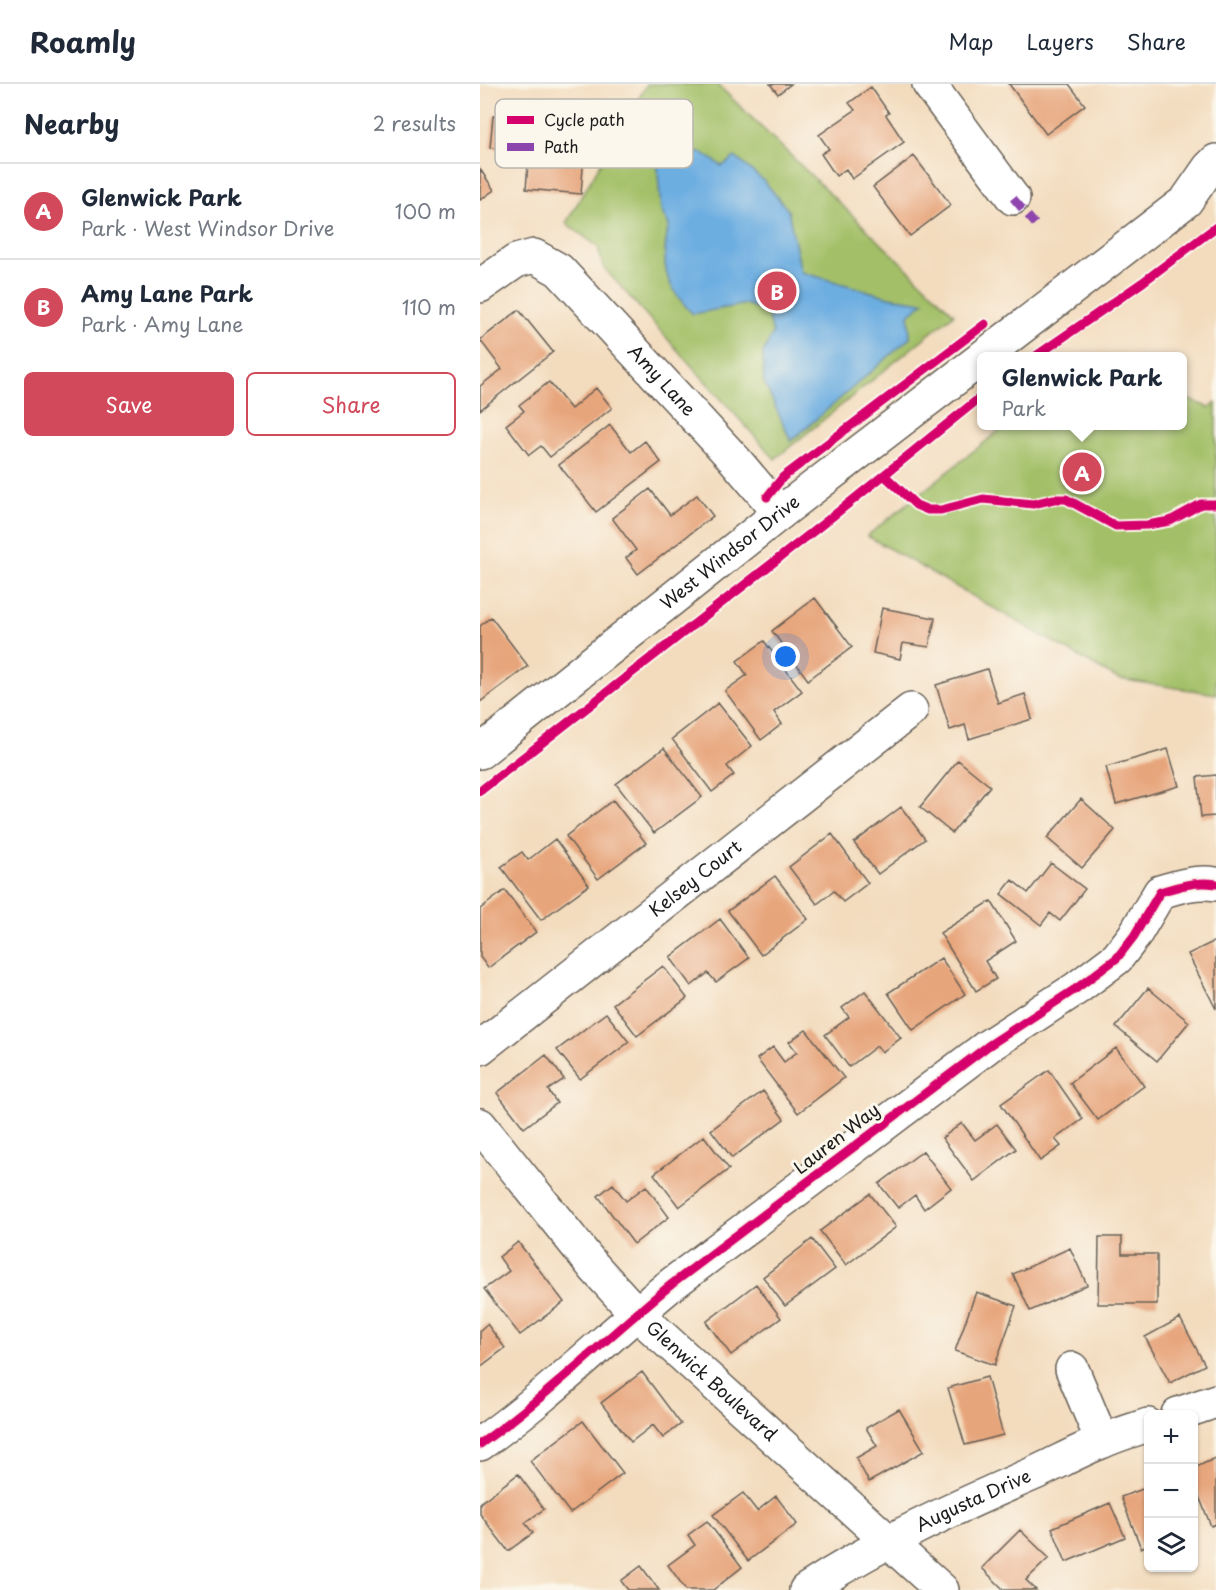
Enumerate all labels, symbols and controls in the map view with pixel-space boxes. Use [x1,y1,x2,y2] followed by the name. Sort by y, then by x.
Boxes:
[30,20,136,63] text: Roamly
[949,25,993,57] text: Map
[1026,25,1094,57] text: Layers
[1127,25,1186,57] text: Share
[495,99,693,168] legend
[24,104,119,143] text: Nearby
[544,107,625,131] text: Cycle path
[373,108,456,138] text: 2 results
[544,134,579,158] text: Path
[81,180,242,213] text: Glenwick Park
[36,196,51,226] text: A
[395,196,456,226] text: 100 m
[81,213,334,243] text: Park · West Windsor Drive
[758,268,796,314] pin: B
[81,276,253,309] text: Amy Lane Park
[37,292,50,322] text: B
[402,292,456,322] text: 110 m
[81,309,243,339] text: Park · Amy Lane
[622,338,703,422] street label: Amy Lane
[977,352,1187,430] popup
[1002,360,1162,393] text: Glenwick Park
[24,372,234,436] button: Save
[246,372,456,436] button: Share
[1002,393,1046,423] text: Park
[1062,450,1102,494] pin: A
[654,488,805,615] street label: West Windsor Drive
[771,642,800,671] your location
[643,833,747,923] street label: Kelsey Court
[787,1096,885,1180] street label: Lauren Way
[641,1313,784,1447] street label: Glenwick Boulevard
[1144,1410,1198,1572] map controls
[1144,1410,1198,1464] button: +
[911,1461,1035,1538] street label: Augusta Drive
[1144,1464,1198,1518] button: −
[1144,1518,1198,1572] button: layers

